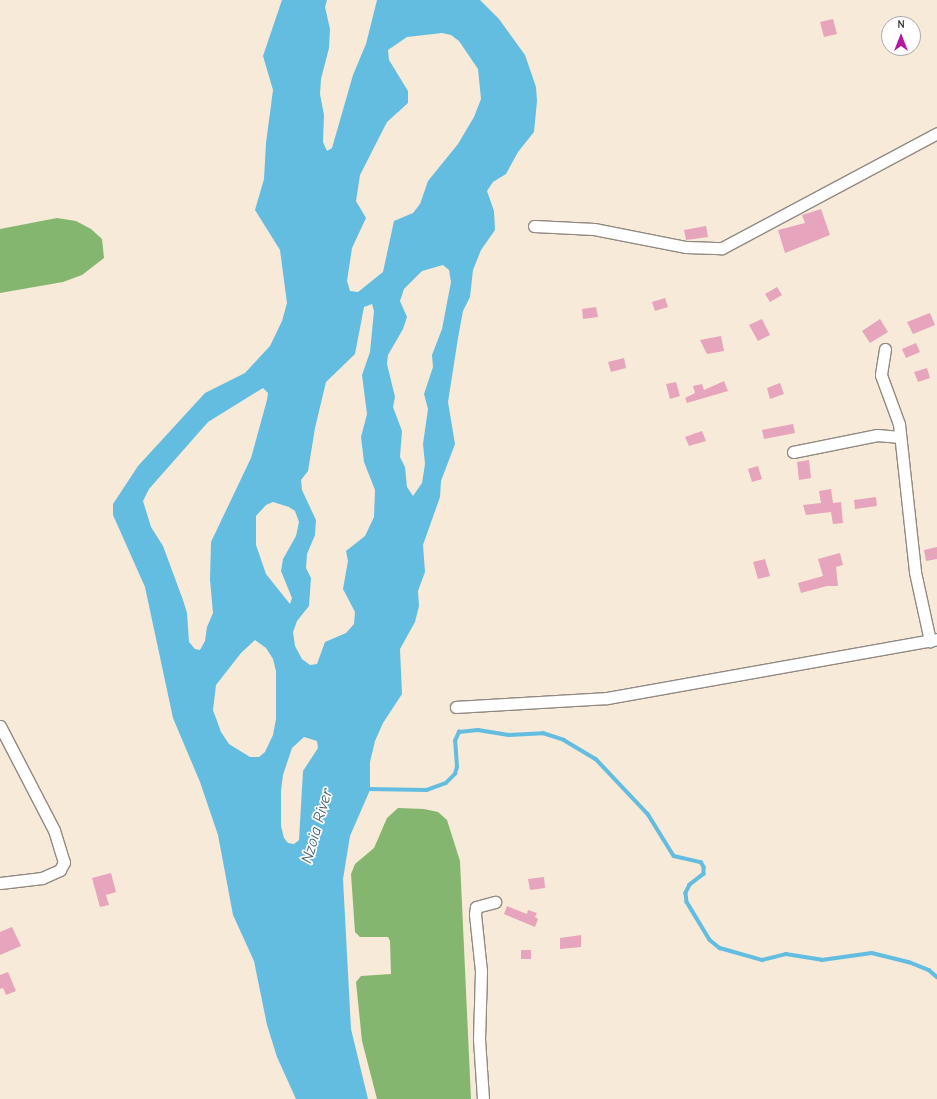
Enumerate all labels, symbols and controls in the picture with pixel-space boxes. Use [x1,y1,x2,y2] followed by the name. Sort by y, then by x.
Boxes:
[881,16,921,56] north arrow
[897,18,905,31] text: N
[297,786,337,866] water label: Nzoia River

